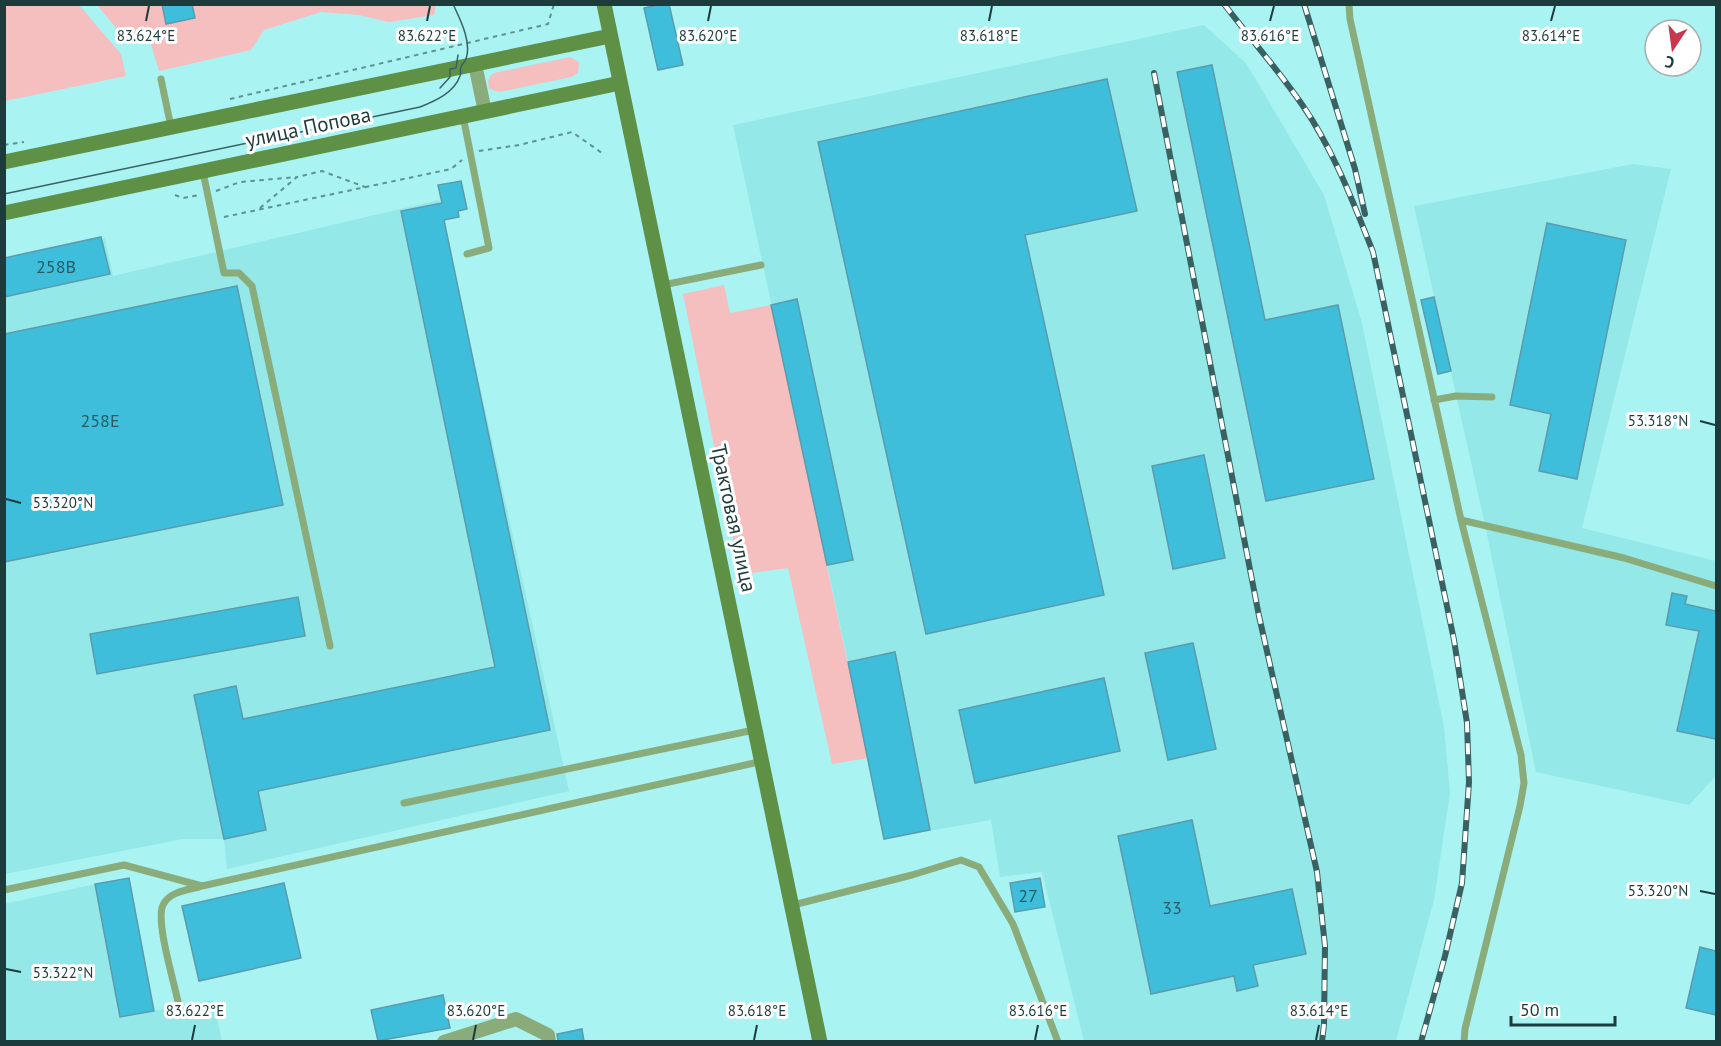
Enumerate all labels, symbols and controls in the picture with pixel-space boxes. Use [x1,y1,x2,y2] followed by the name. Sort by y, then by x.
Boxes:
[1643,18,1703,78] north arrow
[117,26,175,45] text: 83.624°E
[398,26,456,45] text: 83.622°E
[679,26,737,45] text: 83.620°E
[960,26,1018,45] text: 83.618°E
[1241,26,1299,45] text: 83.616°E
[1522,26,1580,45] text: 83.614°E
[1663,52,1676,73] text: С
[243,101,373,153] street label: улица Попова
[36,255,76,278] house number: 258В
[80,409,120,432] house number: 258Е
[1628,411,1688,430] text: 53.318°N
[705,442,763,594] street label: Трактовая улица
[33,493,93,512] text: 53.320°N
[1628,881,1688,900] text: 53.320°N
[1018,884,1038,907] house number: 27
[1162,896,1182,919] house number: 33
[33,963,93,982] text: 53.322°N
[1511,989,1614,1027] scale bar
[1520,998,1559,1021] text: 50 m
[166,1001,224,1020] text: 83.622°E
[447,1001,505,1020] text: 83.620°E
[728,1001,786,1020] text: 83.618°E
[1009,1001,1067,1020] text: 83.616°E
[1290,1001,1348,1020] text: 83.614°E

